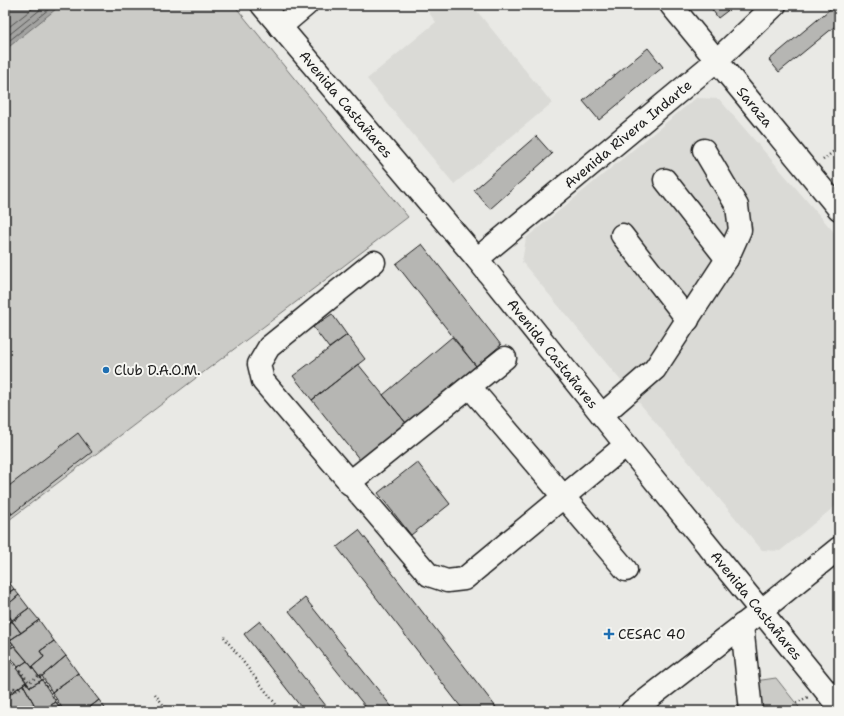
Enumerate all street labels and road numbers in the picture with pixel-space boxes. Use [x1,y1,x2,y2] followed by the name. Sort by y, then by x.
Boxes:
[295,47,397,162] street label: Avenida Castañares
[560,76,695,192] street label: Avenida Rivera Indarte
[733,83,777,131] street label: Saraza
[503,295,602,412] street label: Avenida Castañares
[707,547,806,664] street label: Avenida Castañares

